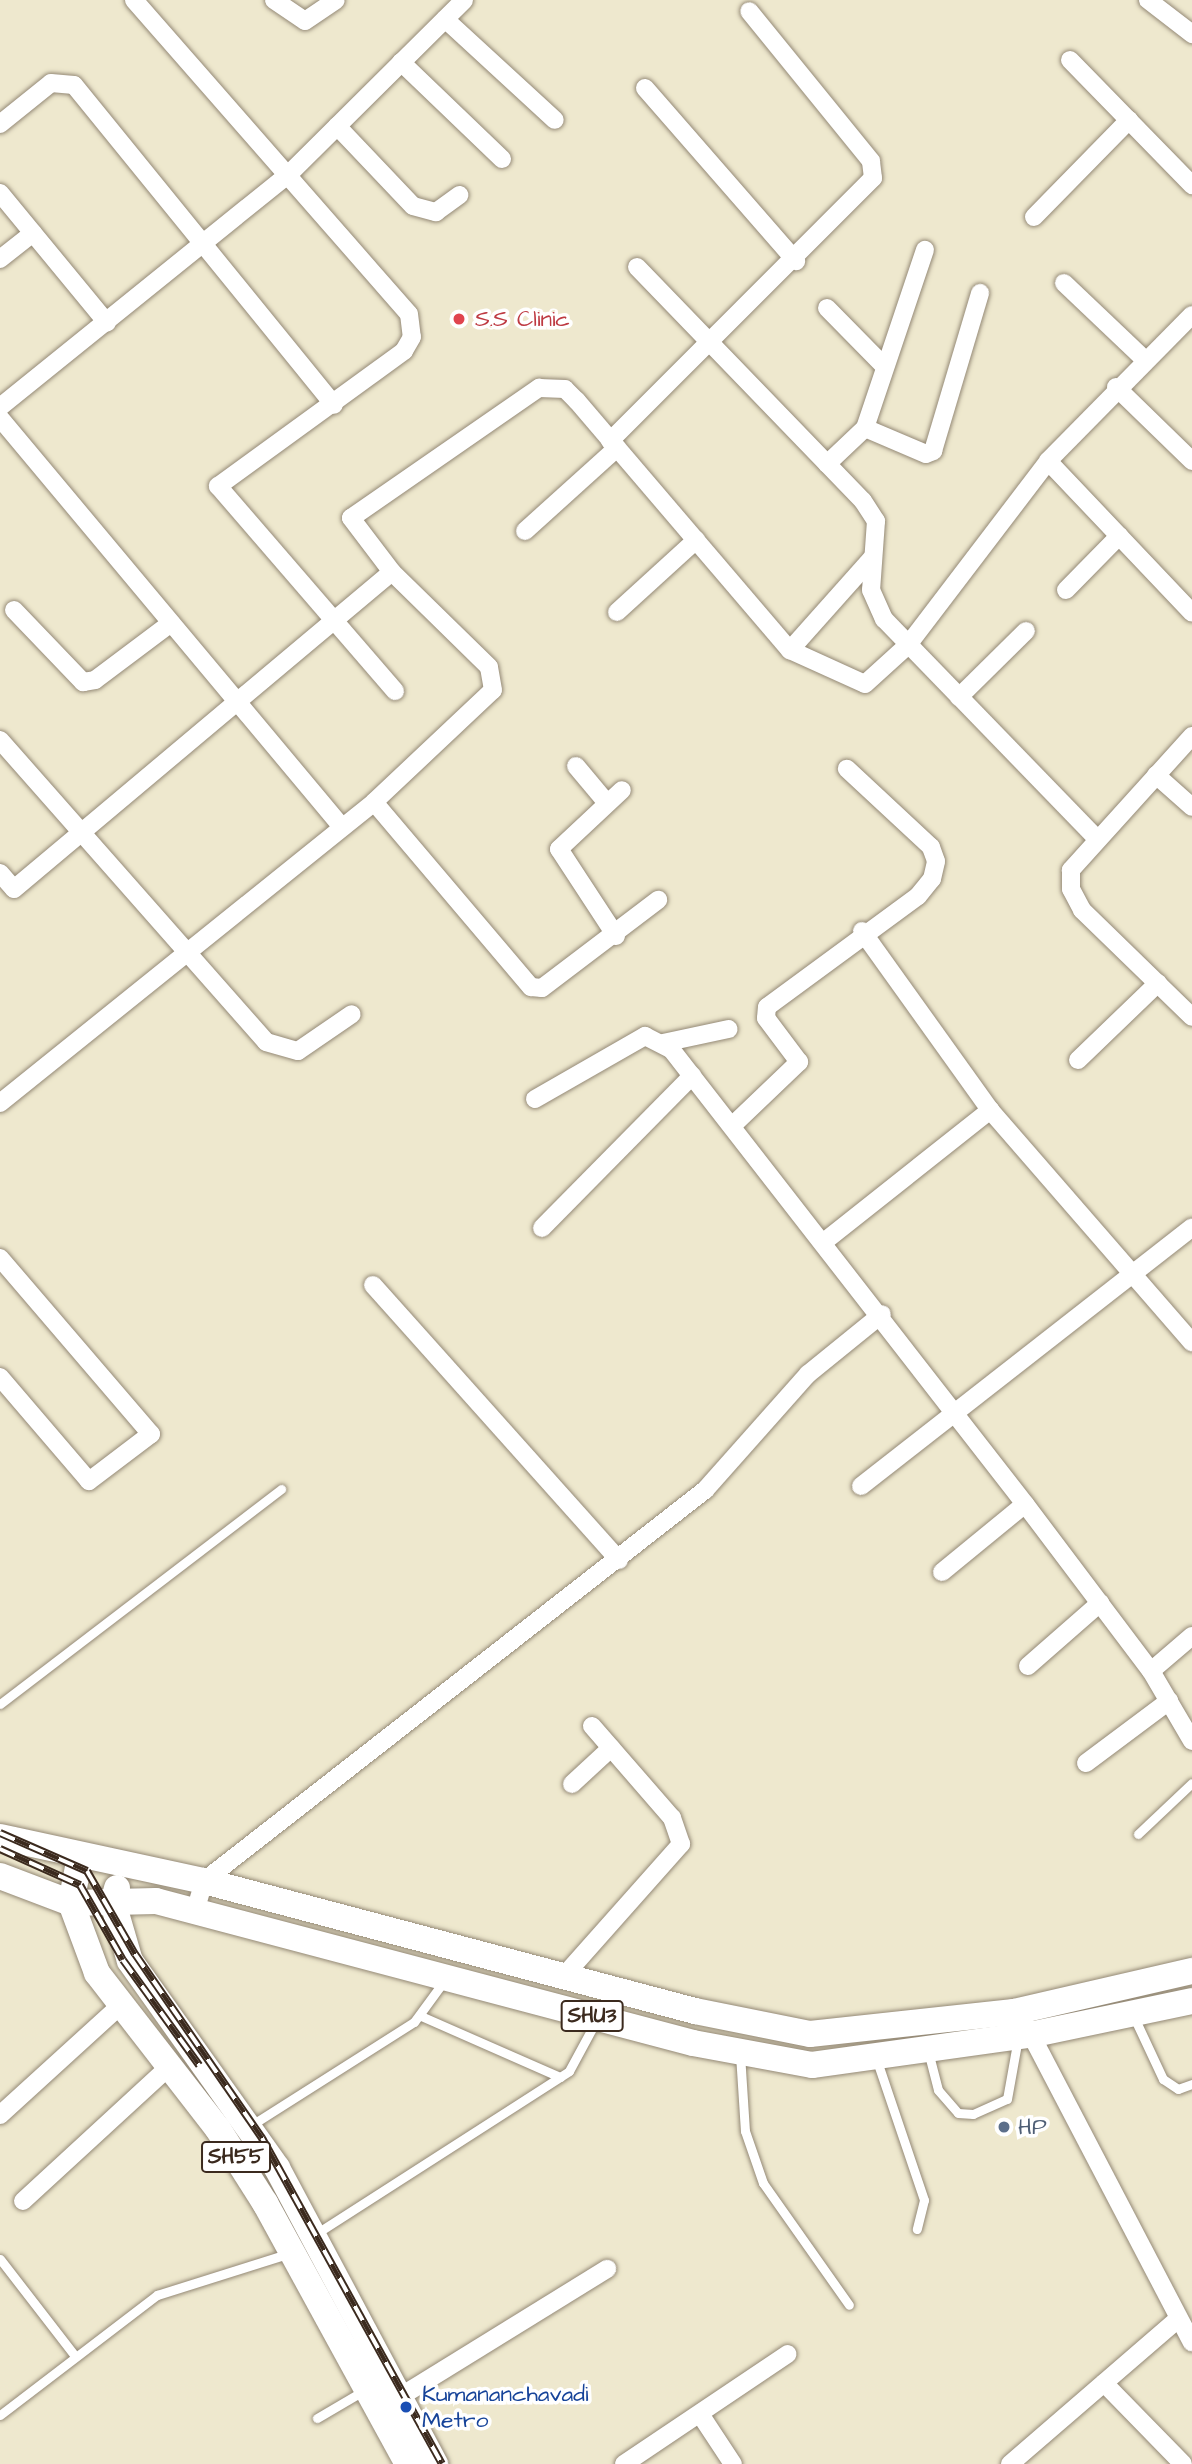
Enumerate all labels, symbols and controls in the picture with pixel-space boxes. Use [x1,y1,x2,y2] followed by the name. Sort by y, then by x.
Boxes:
[475,305,570,333] place label: S.S Clinic
[449,309,469,329] marker: S.S Clinic
[560,1998,624,2034] road number: SHU3
[1018,2113,1047,2141] place label: HP
[996,2119,1012,2135] marker: HP
[201,2140,271,2174] road number: SH55
[422,2380,588,2434] place label: Kumananchavadi Metro
[396,2397,416,2417] marker: Kumananchavadi Metro

